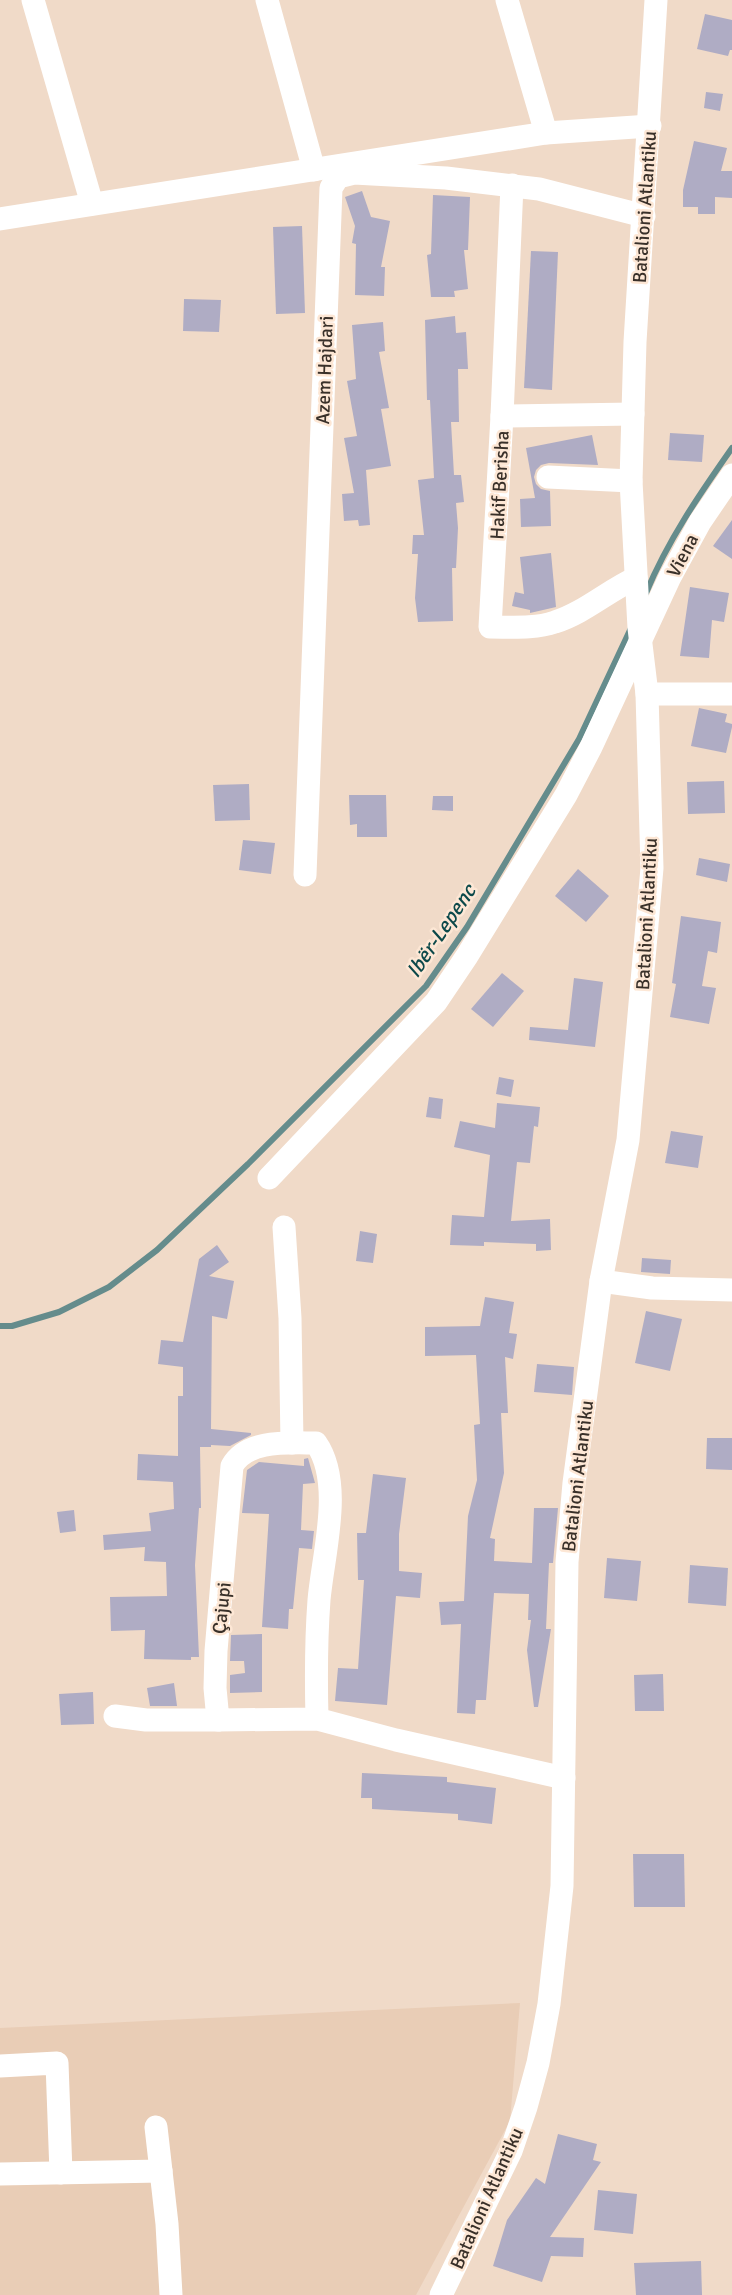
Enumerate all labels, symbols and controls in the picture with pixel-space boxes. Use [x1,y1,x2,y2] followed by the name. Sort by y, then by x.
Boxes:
[628,130,662,284] street label: Batalioni Atlantiku
[311,315,339,425] street label: Azem Hajdari
[485,430,515,540] street label: Hakif Berisha
[662,530,704,581] street label: Viena
[631,837,663,991] street label: Batalioni Atlantiku
[400,878,483,983] water label: Ibër-Lepenc
[557,1399,599,1553] street label: Batalioni Atlantiku
[207,1581,237,1635] street label: Çajupi
[445,2124,529,2273] street label: Batalioni Atlantiku

